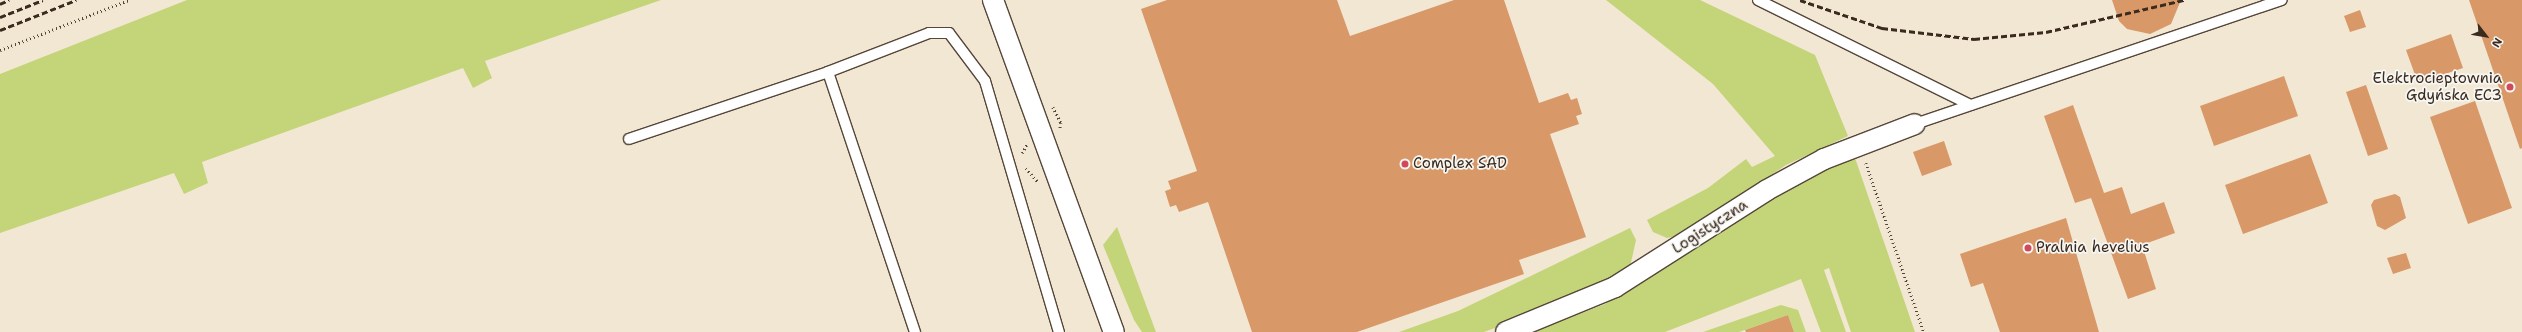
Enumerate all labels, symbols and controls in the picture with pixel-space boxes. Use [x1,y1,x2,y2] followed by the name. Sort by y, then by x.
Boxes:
[2466,16,2506,56] north arrow
[2488,35,2505,50] text: N
[2373,69,2502,104] place label: Elektrociepłownia Gdyńska EC3
[2505,82,2515,92] marker: Elektrociepłownia Gdyńska EC3
[1413,155,1507,173] place label: Complex SAD
[1400,159,1410,169] marker: Complex SAD
[1669,196,1751,258] street label: Logistyczna
[2036,239,2150,257] place label: Pralnia hevelius
[2023,243,2033,253] marker: Pralnia hevelius

